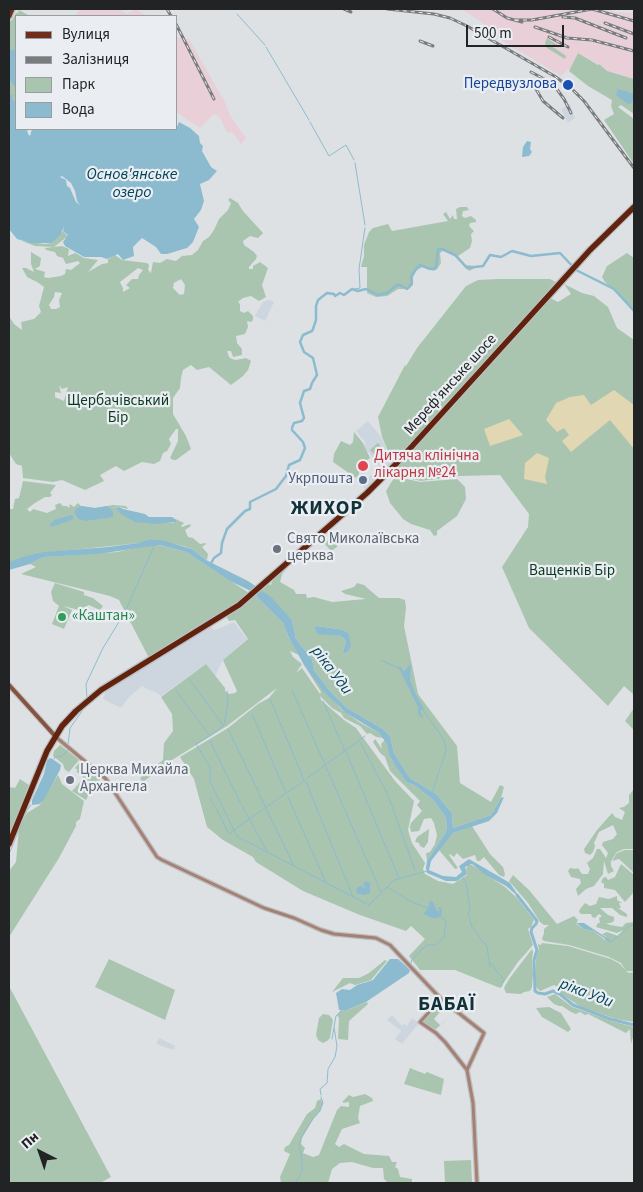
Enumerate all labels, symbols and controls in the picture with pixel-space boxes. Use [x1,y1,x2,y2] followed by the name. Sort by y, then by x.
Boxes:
[15,15,178,130] legend
[468,15,566,47] scale bar
[474,23,512,44] text: 500 m
[62,24,110,45] text: Вулиця
[62,49,129,70] text: Залізниця
[62,74,95,95] text: Парк
[464,76,557,94] place label: Передвузлова
[561,78,575,92] marker: Передвузлова
[62,99,95,120] text: Вода
[87,165,177,203] water label: Основ'янське озеро
[401,331,501,439] street label: Мереф'янське шосе
[67,393,169,428] park label: Щербачівський Бір
[374,448,479,483] place label: Дитяча клінічна лікарня №24
[356,459,370,473] marker: Дитяча клінічна лікарня №24
[288,471,353,489] place label: Укрпошта
[357,474,369,486] marker: Укрпошта
[290,498,364,522] district label: ЖИХОР
[287,531,419,566] place label: Свято Миколаївська церква
[271,543,283,555] marker: Свято Миколаївська церква
[529,563,615,581] park label: Ващенків Бір
[72,608,135,626] place label: «Каштан»
[56,611,68,623] marker: «Каштан»
[307,643,355,699] water label: ріка Уди
[80,762,189,797] place label: Церква Михайла Архангела
[64,774,76,786] marker: Церква Михайла Архангела
[556,975,616,1013] water label: ріка Уди
[417,994,477,1018] district label: БАБАЇ
[15,1127,65,1177] north arrow
[17,1127,43,1154] text: Пн

